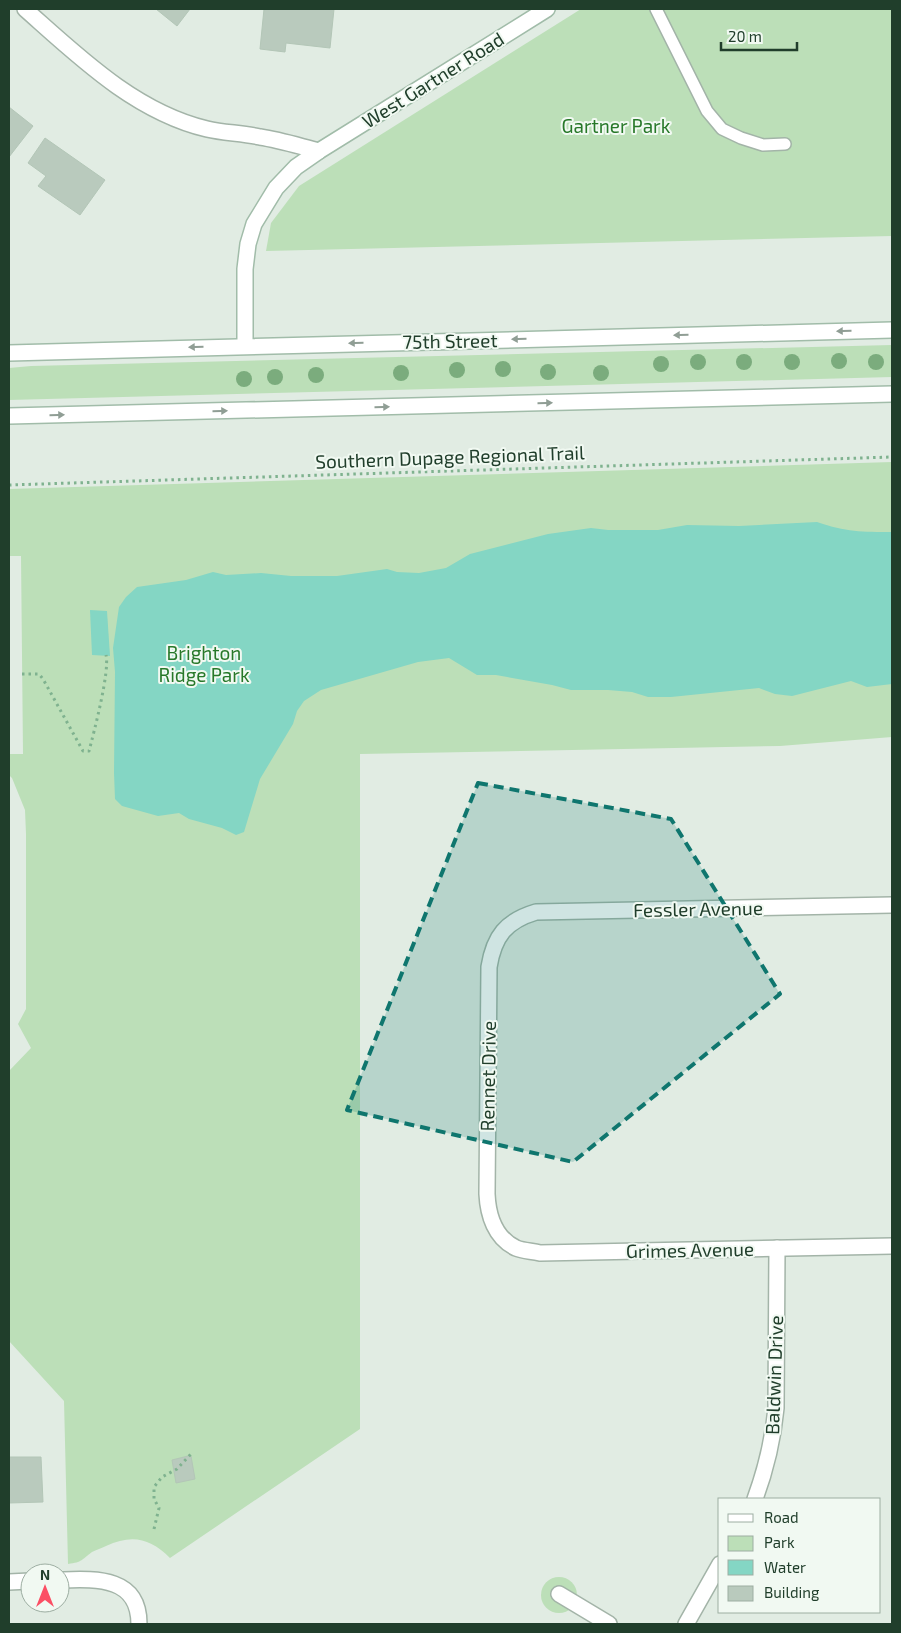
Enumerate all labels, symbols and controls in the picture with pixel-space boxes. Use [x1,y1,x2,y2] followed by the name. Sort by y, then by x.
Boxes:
[721,20,797,52] scale bar
[358,27,508,132] street label: West Gartner Road
[728,27,762,45] text: 20 m
[562,114,671,137] park label: Gartner Park
[402,328,498,353] street label: 75th Street
[835,328,851,336] one-way arrow
[673,331,689,339] one-way arrow
[510,335,526,343] one-way arrow
[348,339,364,347] one-way arrow
[188,343,204,351] one-way arrow
[537,399,553,407] one-way arrow
[375,403,391,411] one-way arrow
[212,407,228,415] one-way arrow
[50,411,66,419] one-way arrow
[315,440,585,473] street label: Southern Dupage Regional Trail
[158,641,250,686] park label: Brighton Ridge Park
[633,896,763,921] street label: Fessler Avenue
[475,1020,500,1132] street label: Rennet Drive
[626,1237,754,1262] street label: Grimes Avenue
[760,1315,787,1435] street label: Baldwin Drive
[718,1498,881,1613] legend
[764,1508,799,1526] text: Road
[764,1533,795,1551] text: Park
[764,1558,806,1576] text: Water
[20,1563,70,1613] north arrow
[40,1566,50,1583] text: N
[764,1583,820,1601] text: Building

